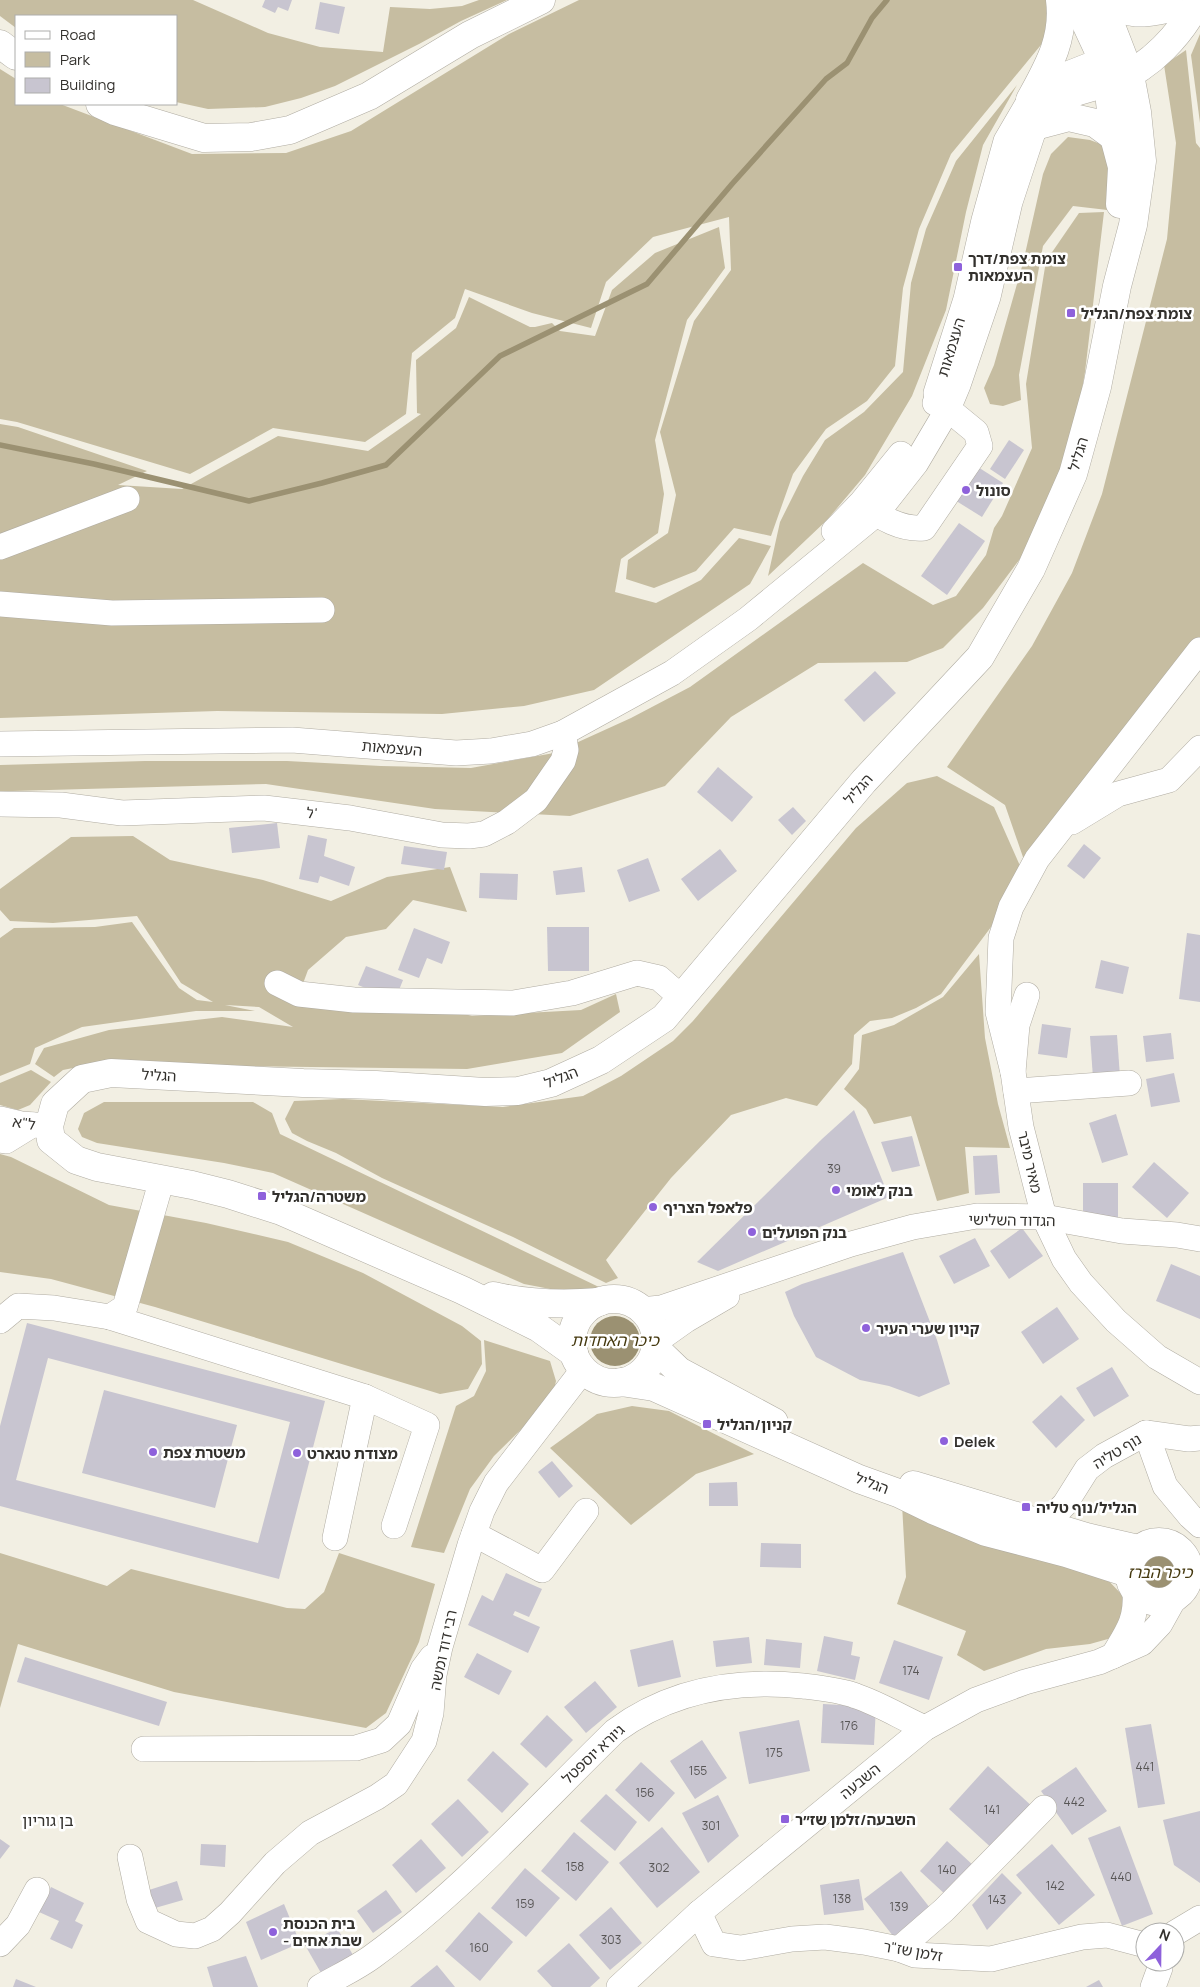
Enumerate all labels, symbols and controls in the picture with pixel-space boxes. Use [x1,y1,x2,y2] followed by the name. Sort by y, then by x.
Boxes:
[15,15,178,105] legend
[60,24,96,45] text: Road
[60,49,90,70] text: Park
[60,74,115,95] text: Building
[968,248,1066,286] place label: צומת צפת/דרך העצמאות
[952,261,964,273] marker: צומת צפת/דרך העצמאות
[1081,303,1192,324] place label: צומת צפת/הגליל
[1065,307,1077,319] marker: צומת צפת/הגליל
[932,315,970,379] street label: העצמאות
[1063,434,1093,474] street label: הגליל
[976,480,1011,501] place label: סונול
[960,484,972,496] marker: סונול
[361,735,423,761] street label: העצמאות
[839,769,877,809] street label: הגליל
[305,802,319,824] street label: ל'
[541,1061,581,1093] street label: הגליל
[141,1064,177,1086] street label: הגליל
[11,1111,37,1135] street label: ל"א
[1013,1129,1047,1195] street label: מאיר מיבר
[827,1160,841,1177] house number: 39
[846,1180,913,1201] place label: בנק לאומי
[830,1184,842,1196] marker: בנק לאומי
[272,1186,367,1207] place label: משטרה/הגליל
[256,1190,268,1202] marker: משטרה/הגליל
[663,1197,753,1218] place label: פלאפל הצריף
[647,1201,659,1213] marker: פלאפל הצריף
[968,1209,1056,1231] street label: הגדוד השלישי
[762,1222,847,1243] place label: בנק הפועלים
[746,1226,758,1238] marker: בנק הפועלים
[876,1318,980,1339] place label: קניון שערי העיר
[860,1322,872,1334] marker: קניון שערי העיר
[571,1329,661,1351] water label: כיכר האחדות
[717,1414,792,1435] place label: קניון/הגליל
[701,1418,713,1430] marker: קניון/הגליל
[1089,1428,1145,1474] street label: נוף טליה
[954,1431,996,1452] place label: Delek
[938,1435,950,1447] marker: Delek
[163,1442,246,1463] place label: משטרת צפת
[307,1443,398,1464] place label: מצודת טגארט
[147,1446,159,1458] marker: משטרת צפת
[291,1447,303,1459] marker: מצודת טגארט
[852,1467,892,1499] street label: הגליל
[1036,1497,1137,1518] place label: הגליל/נוף טליה
[1020,1501,1032,1513] marker: הגליל/נוף טליה
[1127,1561,1194,1583] water label: כיכר הברז
[424,1608,462,1692] street label: רבי דוד ומשה
[902,1662,920,1679] house number: 174
[840,1717,858,1734] house number: 176
[557,1719,629,1789] street label: גיורא יוספטל
[765,1744,783,1761] house number: 175
[835,1758,885,1804] street label: השבעה
[1136,1758,1154,1775] house number: 441
[689,1762,707,1779] house number: 155
[635,1784,655,1801] house number: 156
[1063,1793,1085,1810] house number: 442
[984,1801,1000,1818] house number: 141
[22,1809,74,1831] district label: בן גוריון
[795,1809,916,1830] place label: השבעה/זלמן שז״ר
[779,1813,791,1825] marker: השבעה/זלמן שז״ר
[702,1817,720,1834] house number: 301
[566,1858,584,1875] house number: 158
[649,1859,670,1876] house number: 302
[937,1861,957,1878] house number: 140
[1110,1868,1132,1885] house number: 440
[1046,1877,1064,1894] house number: 142
[833,1890,851,1907] house number: 138
[988,1891,1006,1908] house number: 143
[515,1895,535,1912] house number: 159
[890,1898,908,1915] house number: 139
[283,1913,362,1951] place label: בית הכנסת - שבת אחים
[1135,1922,1185,1972] north arrow
[1157,1924,1173,1945] text: N
[267,1926,279,1938] marker: בית הכנסת - שבת אחים
[601,1931,621,1948] house number: 303
[882,1935,945,1967] street label: זלמן שז"ר
[469,1939,489,1956] house number: 160

